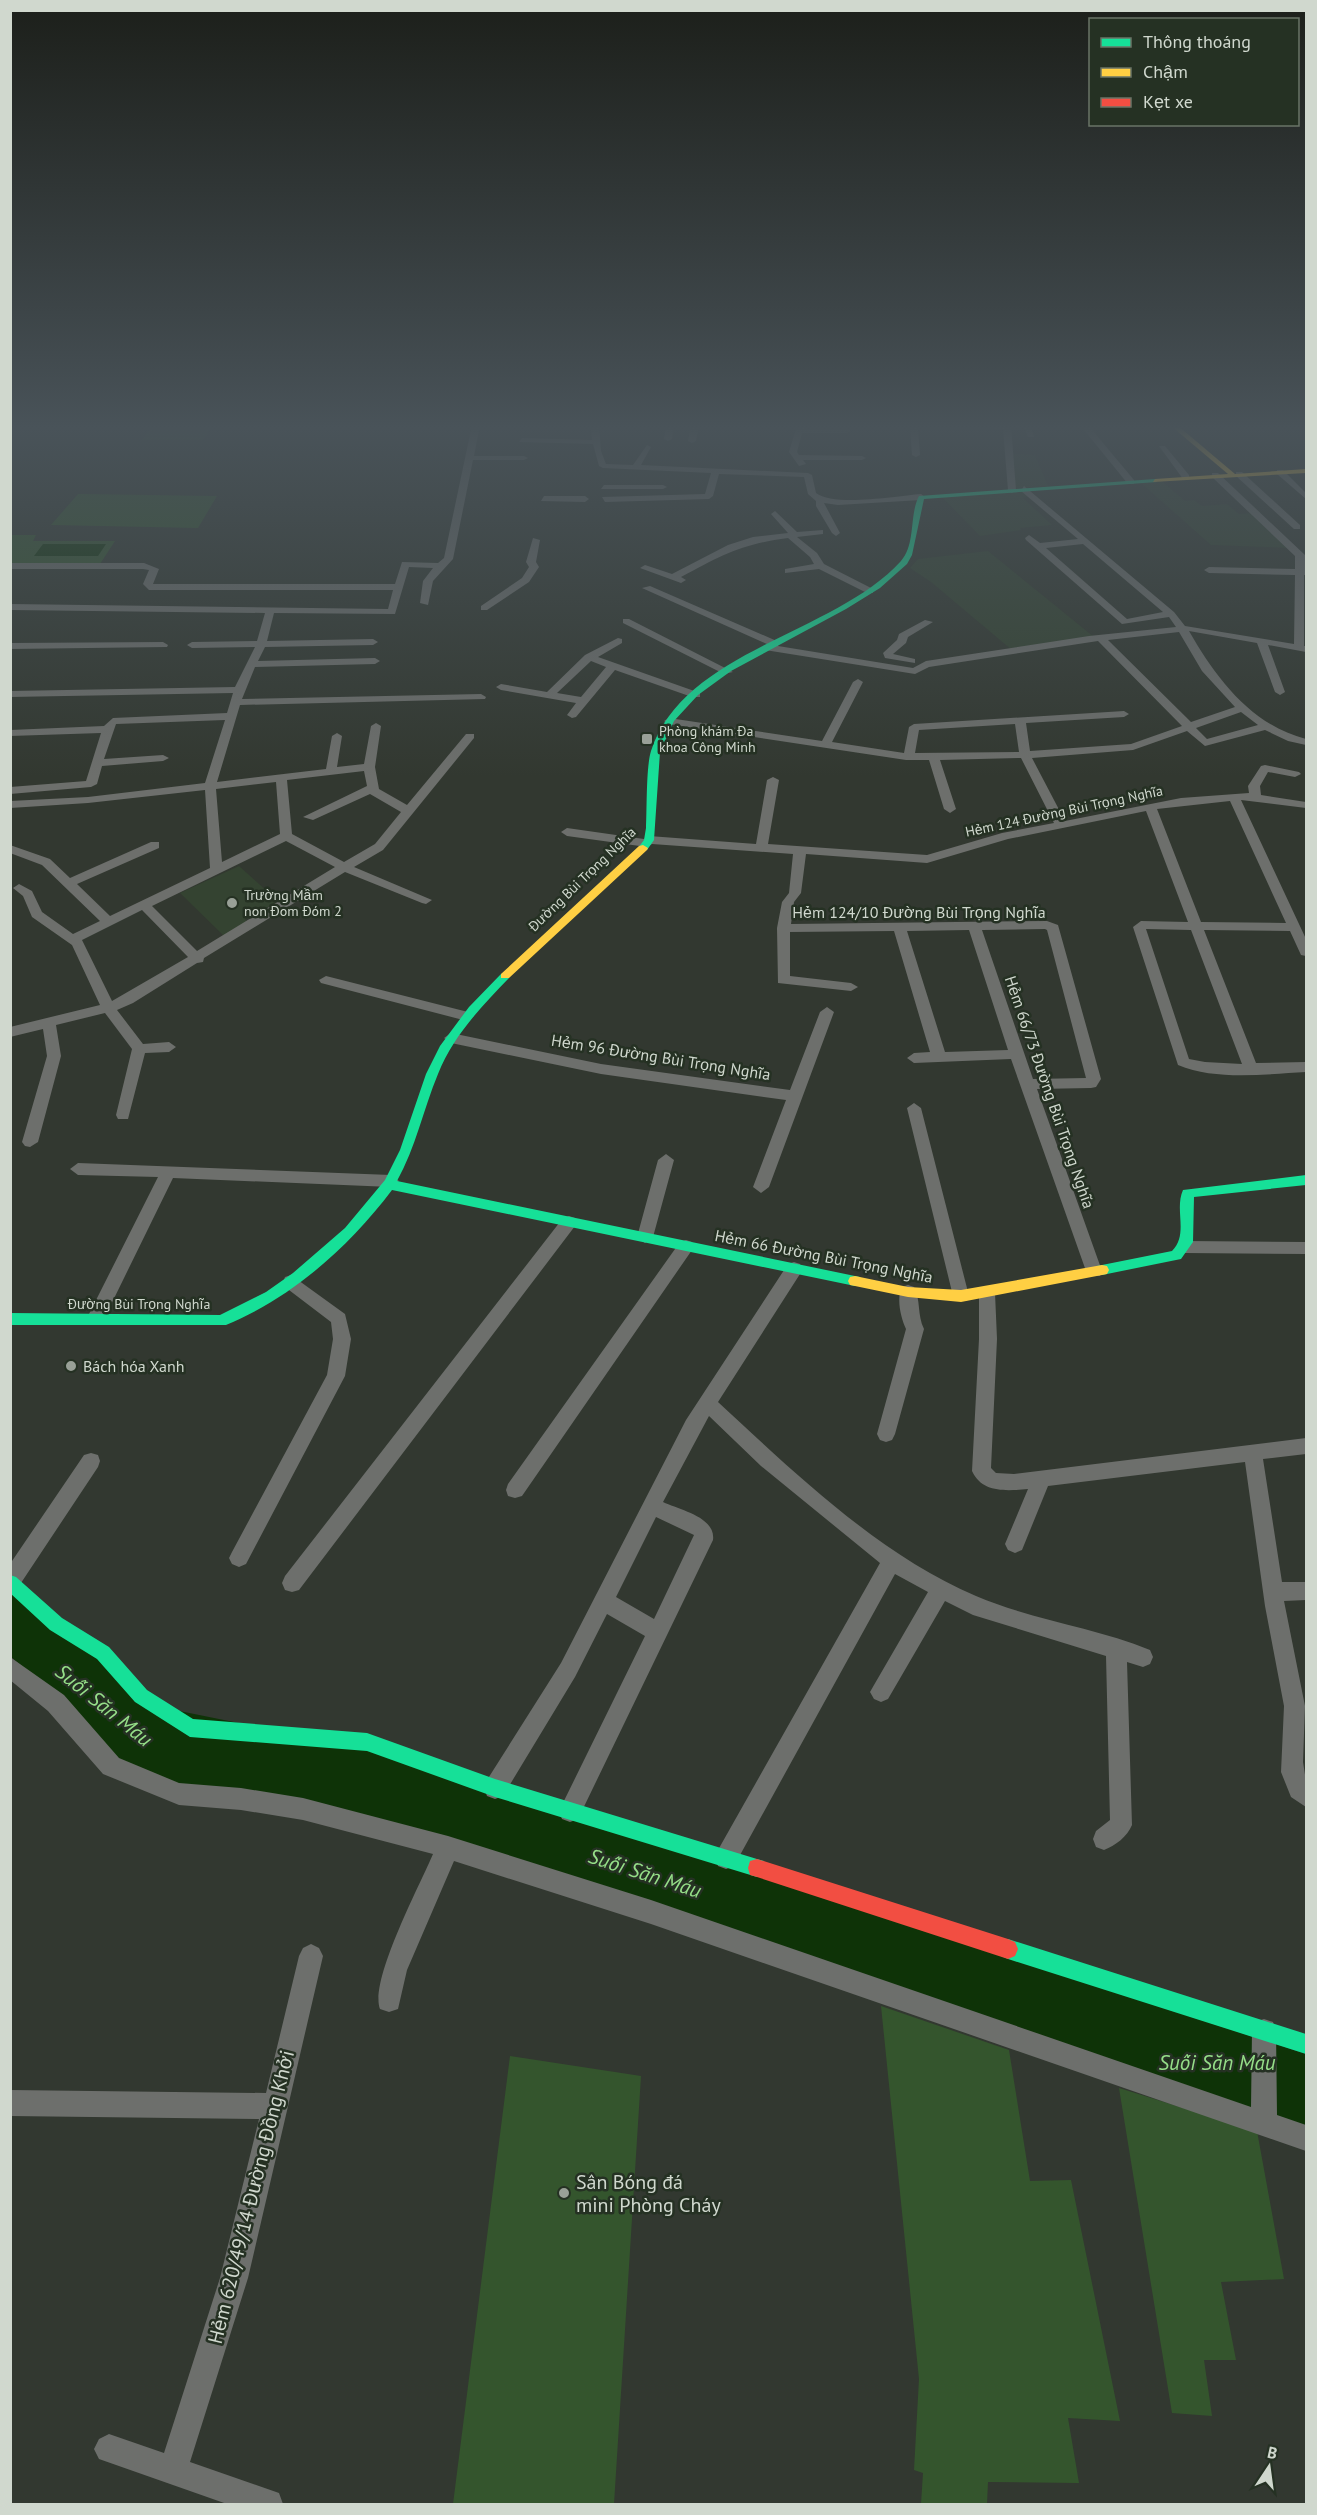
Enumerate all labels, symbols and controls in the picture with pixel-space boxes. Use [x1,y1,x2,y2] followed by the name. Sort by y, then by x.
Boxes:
[1089,18,1299,126] legend
[1143,30,1251,53] text: Thông thoáng
[1143,60,1188,83] text: Chậm
[1143,90,1193,113] text: Kẹt xe
[659,722,756,756] place label: Phòng khám Đa khoa Công Minh
[640,732,654,746] marker: Phòng khám Đa khoa Công Minh
[964,781,1165,841] street label: Hẻm 124 Đường Bùi Trọng Nghĩa
[524,823,640,936] street label: Đường Bùi Trọng Nghĩa
[244,886,342,920] place label: Trường Mầm non Đom Đóm 2
[225,896,239,910] marker: Trường Mầm non Đom Đóm 2
[792,902,1046,922] street label: Hẻm 124/10 Đường Bùi Trọng Nghĩa
[1001,973,1099,1211] street label: Hẻm 66/73 Đường Bùi Trọng Nghĩa
[550,1030,772,1084] street label: Hẻm 96 Đường Bùi Trọng Nghĩa
[713,1225,935,1287] street label: Hẻm 66 Đường Bùi Trọng Nghĩa
[67,1295,210,1313] street label: Đường Bùi Trọng Nghĩa
[83,1356,184,1376] place label: Bách hóa Xanh
[64,1359,78,1373] marker: Bách hóa Xanh
[50,1658,158,1752] water label: Suối Săn Máu
[585,1842,705,1904] water label: Suối Săn Máu
[202,2048,300,2346] street label: Hẻm 620/49/14 Đường Đồng Khởi
[1158,2049,1276,2076] water label: Suối Săn Máu
[576,2169,721,2218] place label: Sân Bóng đá mini Phòng Cháy
[557,2186,571,2200] marker: Sân Bóng đá mini Phòng Cháy
[1239,2437,1299,2497] north arrow
[1266,2442,1279,2463] text: B

